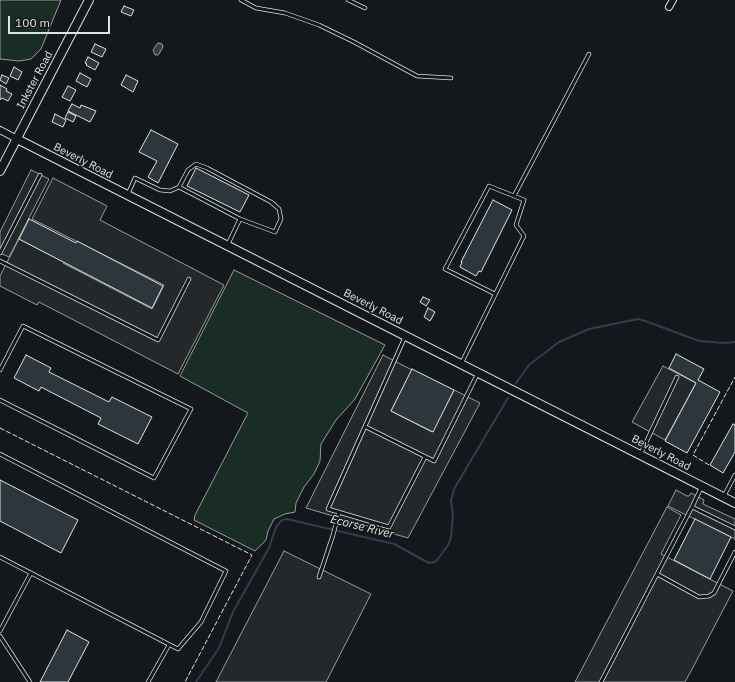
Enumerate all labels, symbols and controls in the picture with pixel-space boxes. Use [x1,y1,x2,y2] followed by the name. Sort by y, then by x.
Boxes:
[10,8,112,34] scale bar
[15,15,50,30] text: 100 m
[14,49,56,111] street label: Inkster Road
[51,140,115,182] street label: Beverly Road
[341,286,405,328] street label: Beverly Road
[629,432,693,474] street label: Beverly Road
[329,512,395,542] water label: Ecorse River

